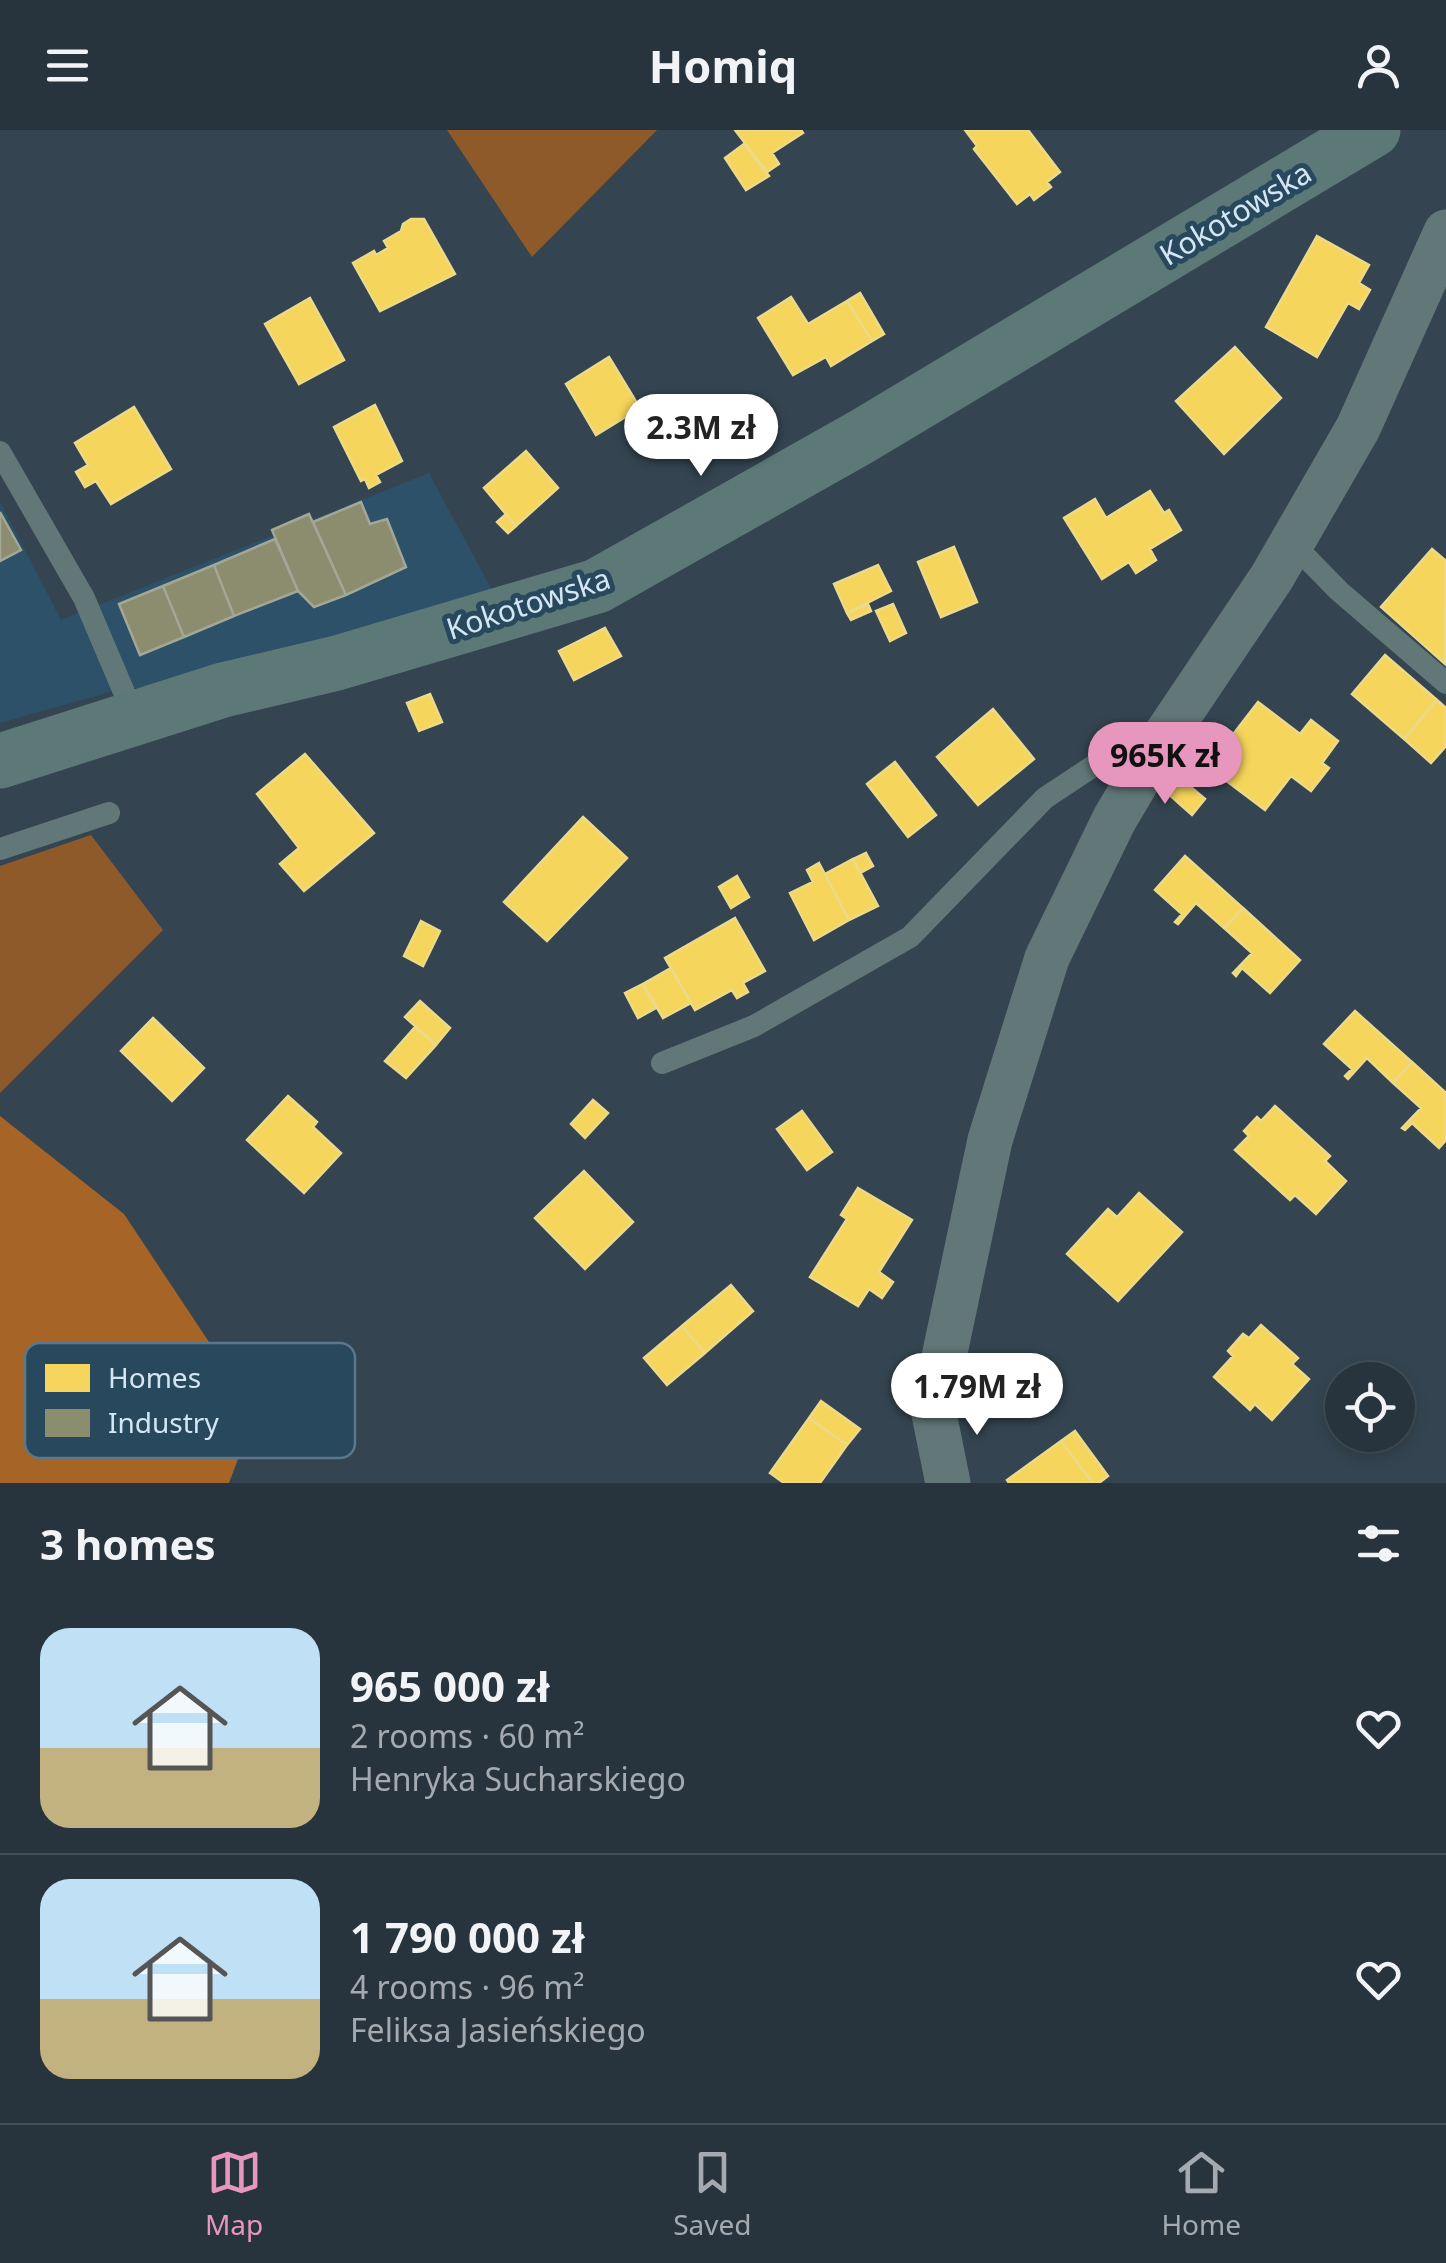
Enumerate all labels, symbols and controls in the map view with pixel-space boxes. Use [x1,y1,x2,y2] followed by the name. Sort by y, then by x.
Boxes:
[649,35,797,96] text: Homiq
[40,38,95,93] icon: menu
[1351,38,1406,93] icon: person
[1152,152,1318,274] street label: Kokotowska
[609,394,793,479] pin: 2.3M zł
[646,405,756,448] text: 2.3M zł
[441,557,615,649] street label: Kokotowska
[1073,722,1257,807] pin: 965K zł
[1110,733,1220,776] text: 965K zł
[25,1343,355,1458] legend
[874,1353,1080,1438] pin: 1.79M zł
[108,1358,201,1396] text: Homes
[1325,1362,1415,1452] map controls
[1325,1362,1415,1452] button: locate
[913,1364,1041,1407] text: 1.79M zł
[108,1403,219,1441] text: Industry
[40,1515,216,1572] text: 3 homes
[1351,1516,1406,1571] icon: filters
[350,1657,550,1714] text: 965 000 zł
[120,1668,240,1788] icon: home
[1351,1701,1406,1756] icon: heart
[350,1714,584,1757] text: 2 rooms · 60 m²
[350,1757,686,1800] text: Henryka Sucharskiego
[350,1908,584,1965] text: 1 790 000 zł
[120,1919,240,2039] icon: home
[1351,1952,1406,2007] icon: heart
[350,1965,584,2008] text: 4 rooms · 96 m²
[350,2008,646,2051] text: Feliksa Jasieńskiego
[205,2145,263,2243] tab: Map
[673,2145,751,2243] tab: Saved
[1161,2145,1241,2243] tab: Home

